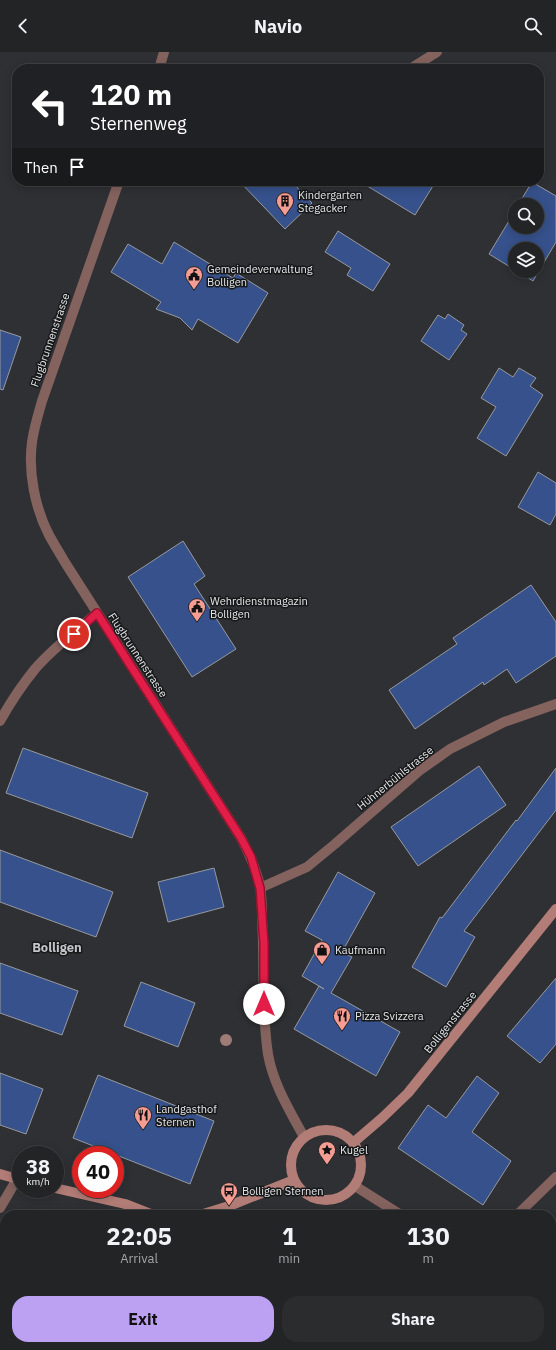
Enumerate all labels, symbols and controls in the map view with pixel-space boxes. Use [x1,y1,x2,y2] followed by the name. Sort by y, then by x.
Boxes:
[12,15,34,37] icon: back
[254,15,302,38] text: Navio
[522,15,544,37] icon: search
[90,76,172,113] text: 120 m
[24,80,76,132] icon: left
[90,112,187,135] text: Sternenweg
[66,156,88,178] icon: arrive
[24,158,58,177] text: Then
[298,188,362,215] place label: Kindergarten Stegacker
[275,191,295,216] building icon: Kindergarten Stegacker
[508,198,544,278] map controls
[508,198,544,234] button: search
[508,242,544,278] button: layers
[207,262,313,289] place label: Gemeindeverwaltung Bolligen
[184,265,204,290] public building icon: Gemeindeverwaltung Bolligen
[27,291,73,389] street label: Flugbrunnenstrasse
[210,594,308,621] place label: Wehrdienstmagazin Bolligen
[187,597,207,622] public building icon: Wehrdienstmagazin Bolligen
[105,610,171,700] street label: Flugbrunnenstrasse
[57,617,91,651] pin
[63,623,85,645] icon: arrive
[354,743,436,813] street label: Hühnerbühlstrasse
[32,939,82,956] district label: Bolligen
[312,940,332,965] shop icon: Kaufmann
[335,943,385,957] place label: Kaufmann
[243,983,285,1025] position arrow
[421,988,479,1056] street label: Bolligenstrasse
[332,1006,352,1031] restaurant icon: Pizza Svizzera
[355,1009,424,1023] place label: Pizza Svizzera
[156,1102,217,1129] place label: Landgasthof Sternen
[133,1105,153,1130] restaurant icon: Landgasthof Sternen
[317,1140,337,1165] place icon: Kugel
[340,1143,368,1157] place label: Kugel
[72,1146,124,1198] speed limit sign: 40
[26,1153,50,1180] text: 38
[26,1175,50,1188] text: km/h
[219,1181,239,1206] bus stop icon: Bolligen Sternen
[242,1184,323,1198] place label: Bolligen Sternen
[106,1220,172,1252] text: 22:05
[282,1220,296,1252] text: 1
[406,1220,450,1252] text: 130
[120,1250,158,1267] text: Arrival
[278,1250,300,1267] text: min
[422,1250,434,1267] text: m
[12,1296,274,1342] button: Exit
[282,1296,544,1342] button: Share

